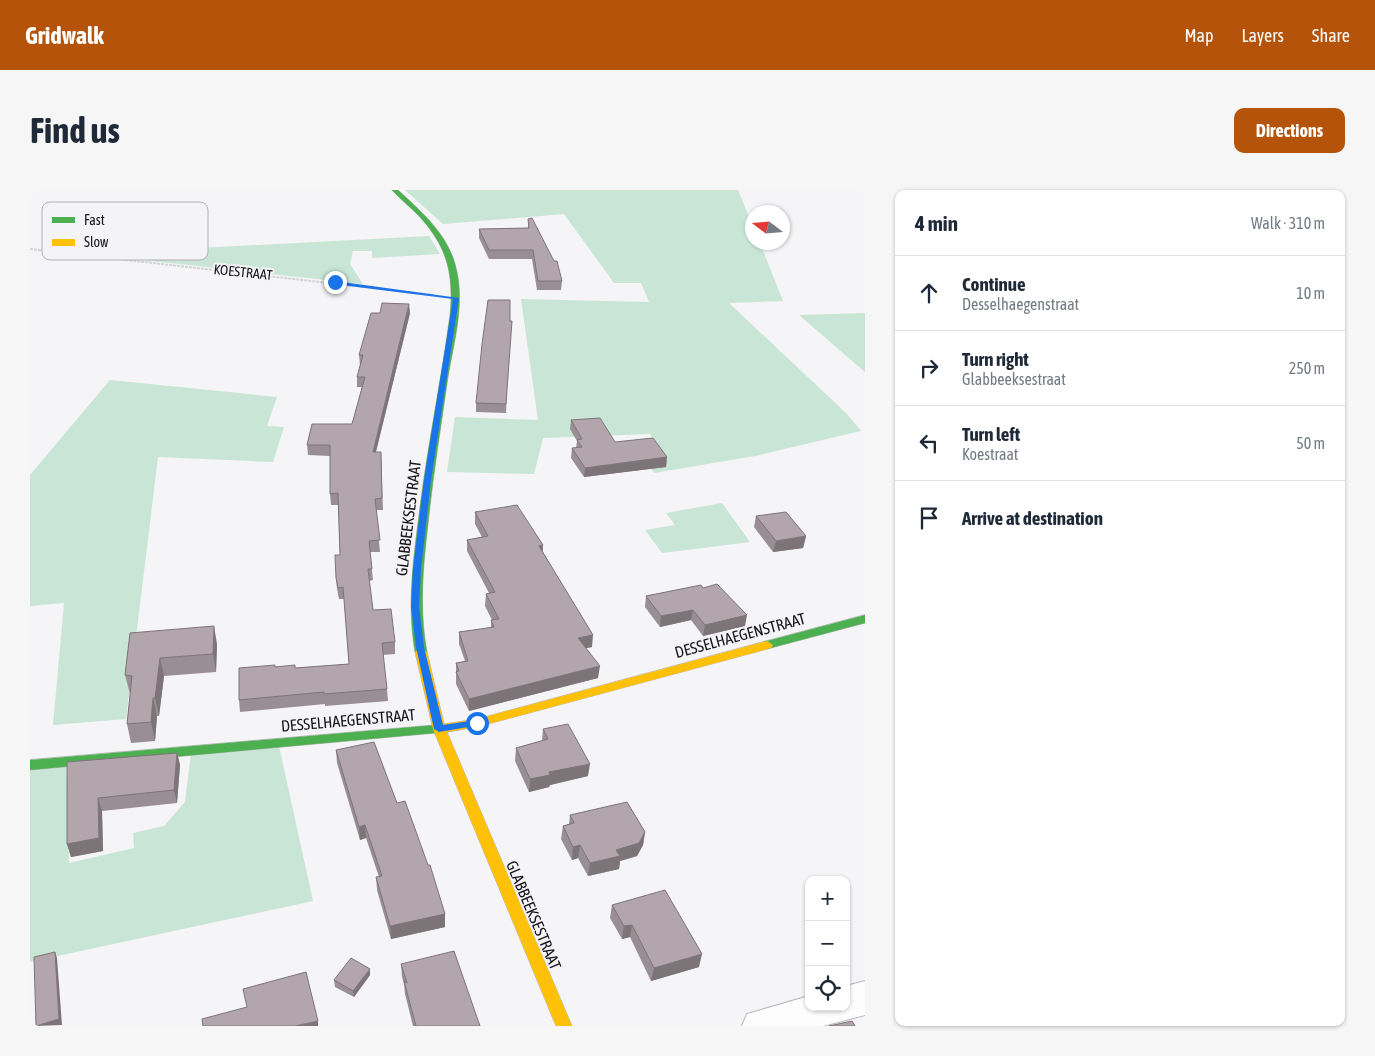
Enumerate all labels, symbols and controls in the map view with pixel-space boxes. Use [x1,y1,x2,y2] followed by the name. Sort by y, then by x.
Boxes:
[25,22,104,49] text: Gridwalk
[1184,25,1213,46] text: Map
[1241,25,1284,46] text: Layers
[1312,25,1350,46] text: Share
[1234,108,1345,153] button: Directions
[30,110,120,150] text: Find us
[42,202,208,260] legend
[745,205,790,250] north arrow
[915,211,958,235] text: 4 min
[84,212,105,228] text: Fast
[1251,214,1325,232] text: Walk · 310 m
[84,234,109,250] text: Slow
[213,261,273,283] street label: KOESTRAAT
[324,271,347,294] route end
[962,273,1026,295] text: Continue
[915,279,943,307] icon: ahead
[1296,284,1325,302] text: 10 m
[962,295,1079,313] text: Desselhaegenstraat
[962,348,1029,370] text: Turn right
[915,354,943,382] icon: right
[1289,359,1325,377] text: 250 m
[962,370,1066,388] text: Glabbeeksestraat
[962,423,1020,445] text: Turn left
[915,429,943,457] icon: left
[1296,434,1325,452] text: 50 m
[962,445,1018,463] text: Koestraat
[392,459,424,577] street label: GLABBEEKSESTRAAT
[915,504,943,532] icon: arrive
[962,507,1103,529] text: Arrive at destination
[673,609,807,661] street label: DESSELHAEGENSTRAAT
[280,705,416,735] street label: DESSELHAEGENSTRAAT
[466,712,489,735] route start
[503,858,565,972] street label: GLABBEEKSESTRAAT
[805,876,850,1011] map controls
[805,876,850,921] button: +
[805,921,850,966] button: −
[805,966,850,1011] button: locate

